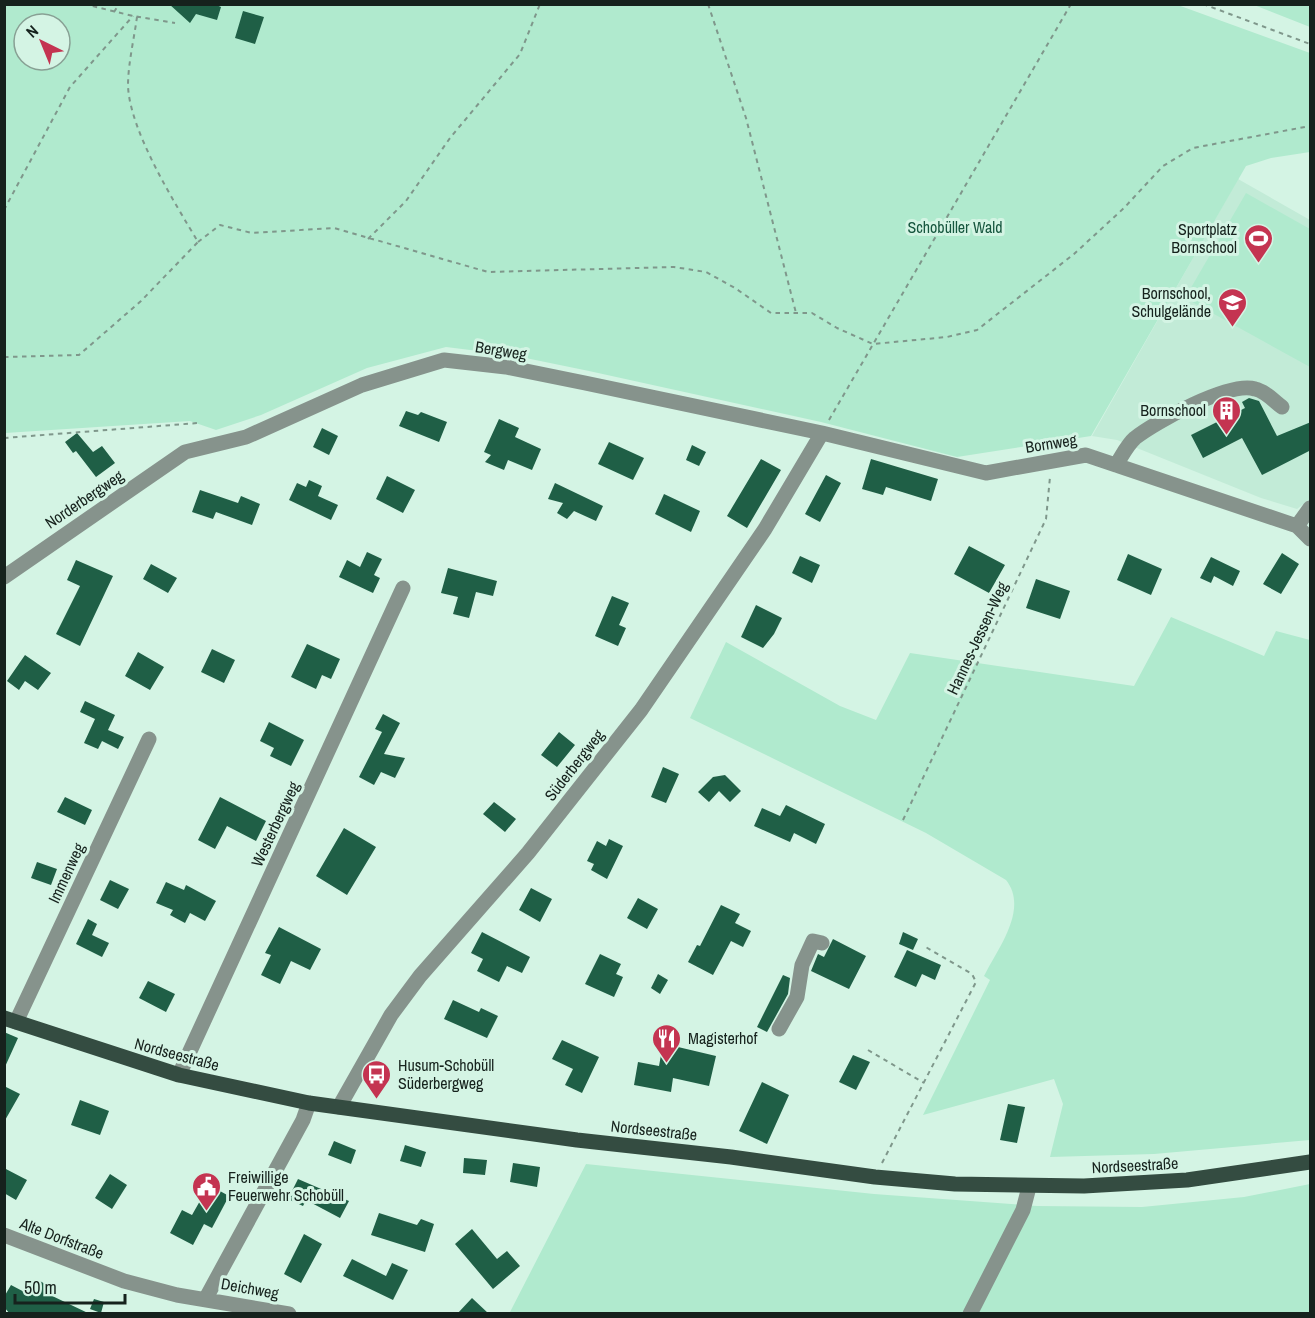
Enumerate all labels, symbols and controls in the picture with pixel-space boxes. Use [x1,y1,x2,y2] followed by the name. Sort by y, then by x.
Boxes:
[12,12,72,72] north arrow
[21,20,43,42] text: N
[907,216,1003,238] park label: Schobüller Wald
[1171,218,1237,258] place label: Sportplatz Bornschool
[1242,222,1274,264] sports icon: Sportplatz Bornschool
[1131,282,1211,322] place label: Bornschool, Schulgelände
[1216,286,1248,328] school or university icon: Bornschool, Schulgelände
[474,335,529,365] street label: Bergweg
[1211,394,1243,436] building icon: Bornschool
[1140,399,1206,421] place label: Bornschool
[1024,428,1079,458] street label: Bornweg
[40,464,128,533] street label: Norderbergweg
[941,577,1013,698] street label: Hannes-Jessen-Weg
[539,724,609,805] street label: Süderbergweg
[246,777,305,870] street label: Westerbergweg
[42,839,90,907] street label: Immenweg
[651,1022,683,1064] restaurant icon: Magisterhof
[688,1027,758,1049] place label: Magisterhof
[132,1032,222,1076] street label: Nordseestraße
[398,1054,494,1094] place label: Husum-Schobüll Süderbergweg
[361,1058,393,1100] bus stop icon: Husum-Schobüll Süderbergweg
[610,1115,698,1145] street label: Nordseestraße
[1091,1152,1179,1178] street label: Nordseestraße
[228,1166,344,1206] place label: Freiwillige Feuerwehr Schobüll
[191,1170,223,1212] public building icon: Freiwillige Feuerwehr Schobüll
[16,1212,107,1264] street label: Alte Dorfstraße
[15,1267,124,1305] scale bar
[219,1272,281,1304] street label: Deichweg
[24,1275,57,1300] text: 50 m

